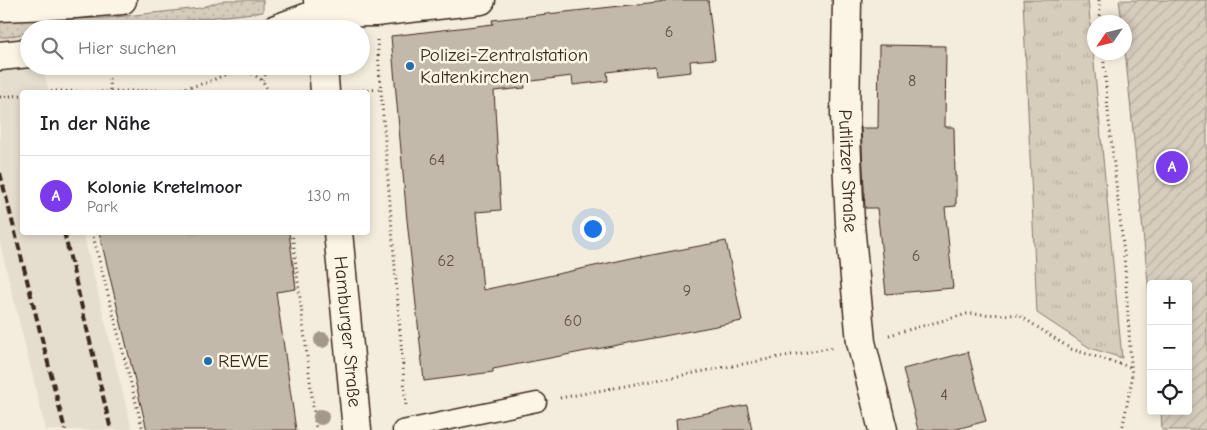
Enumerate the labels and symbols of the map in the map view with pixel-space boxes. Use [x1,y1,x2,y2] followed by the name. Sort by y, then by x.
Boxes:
[1087,15,1132,60] north arrow
[665,23,673,41] house number: 6
[420,44,588,88] place label: Polizei-Zentralstation Kaltenkirchen
[404,60,416,72] marker: Polizei-Zentralstation Kaltenkirchen
[908,72,916,90] house number: 8
[834,109,862,234] street label: Putlitzer Straße
[1156,148,1188,186] pin: A
[429,151,445,169] house number: 64
[580,216,606,242] your location
[912,247,920,265] house number: 6
[437,252,455,270] house number: 62
[329,255,366,408] street label: Hamburger Straße
[683,282,691,300] house number: 9
[564,312,582,330] house number: 60
[218,350,269,372] place label: REWE
[202,355,214,367] marker: REWE
[940,386,948,404] house number: 4

